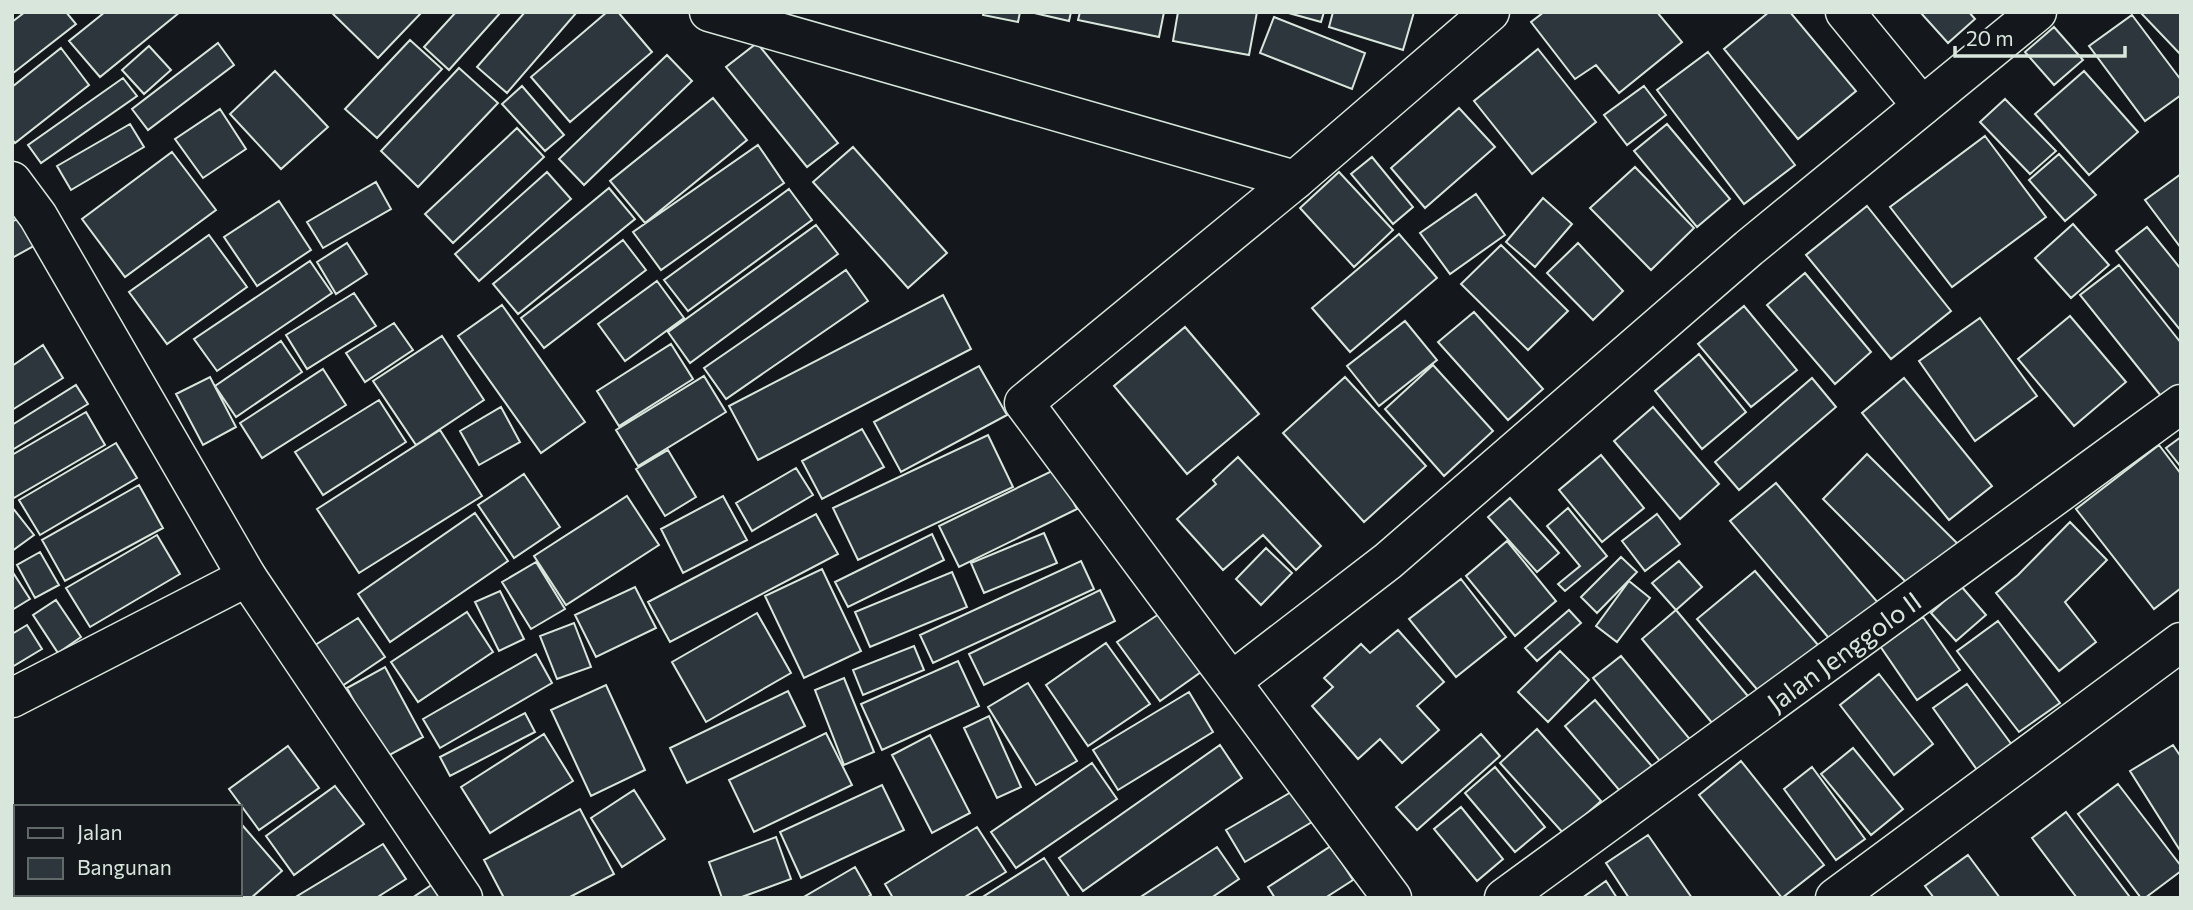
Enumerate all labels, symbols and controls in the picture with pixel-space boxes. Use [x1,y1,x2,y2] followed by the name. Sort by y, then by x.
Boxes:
[1955,14,2125,58] scale bar
[1966,25,2014,50] text: 20 m
[1760,584,1926,717] street label: Jalan Jenggolo II
[14,805,242,896] legend
[77,819,122,844] text: Jalan
[77,854,172,879] text: Bangunan

